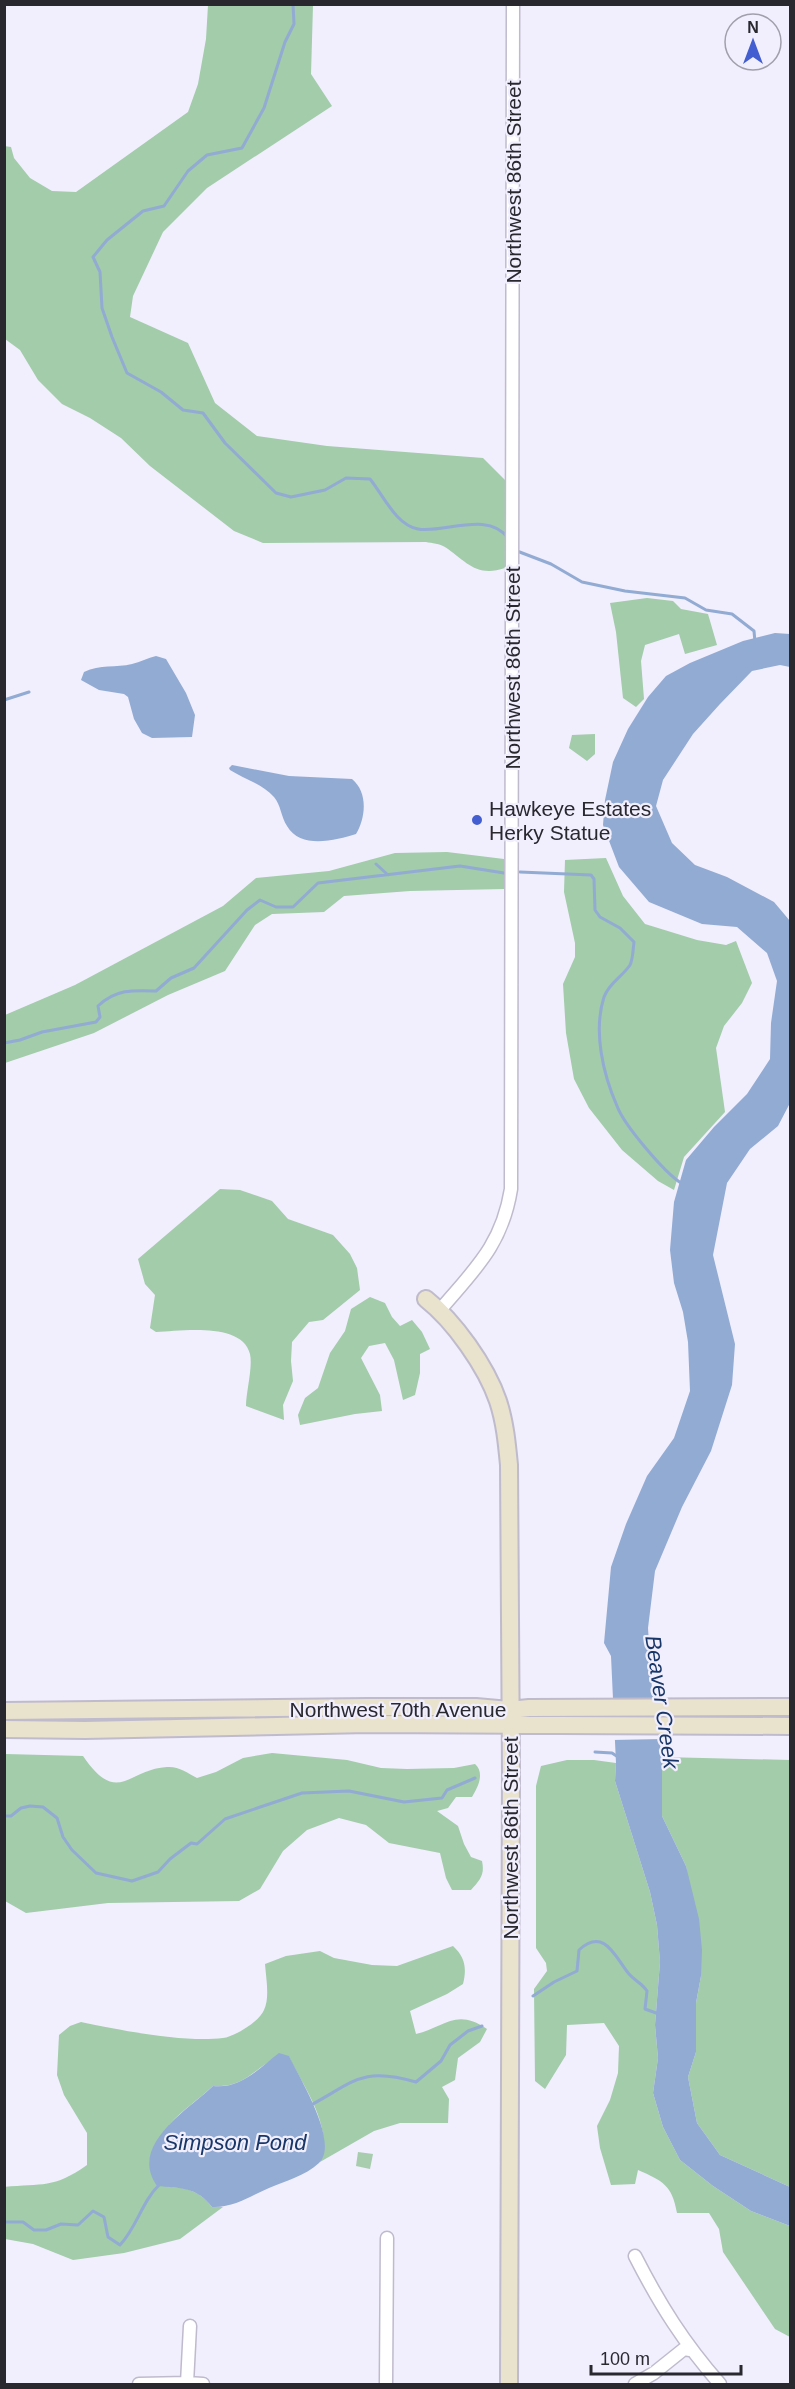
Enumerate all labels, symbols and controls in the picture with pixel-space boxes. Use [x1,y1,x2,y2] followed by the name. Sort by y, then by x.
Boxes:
[723,12,783,72] north arrow
[747,19,759,36] text: N
[502,80,525,284] street label: Northwest 86th Street
[501,566,524,770] street label: Northwest 86th Street
[489,797,651,844] place label: Hawkeye Estates Herky Statue
[470,813,484,827] marker: Hawkeye Estates Herky Statue
[640,1634,684,1771] water label: Beaver Creek
[290,1698,506,1721] street label: Northwest 70th Avenue
[499,1736,522,1940] street label: Northwest 86th Street
[163,2130,307,2155] water label: Simpson Pond
[591,2338,741,2376] scale bar
[600,2349,650,2369] text: 100 m

